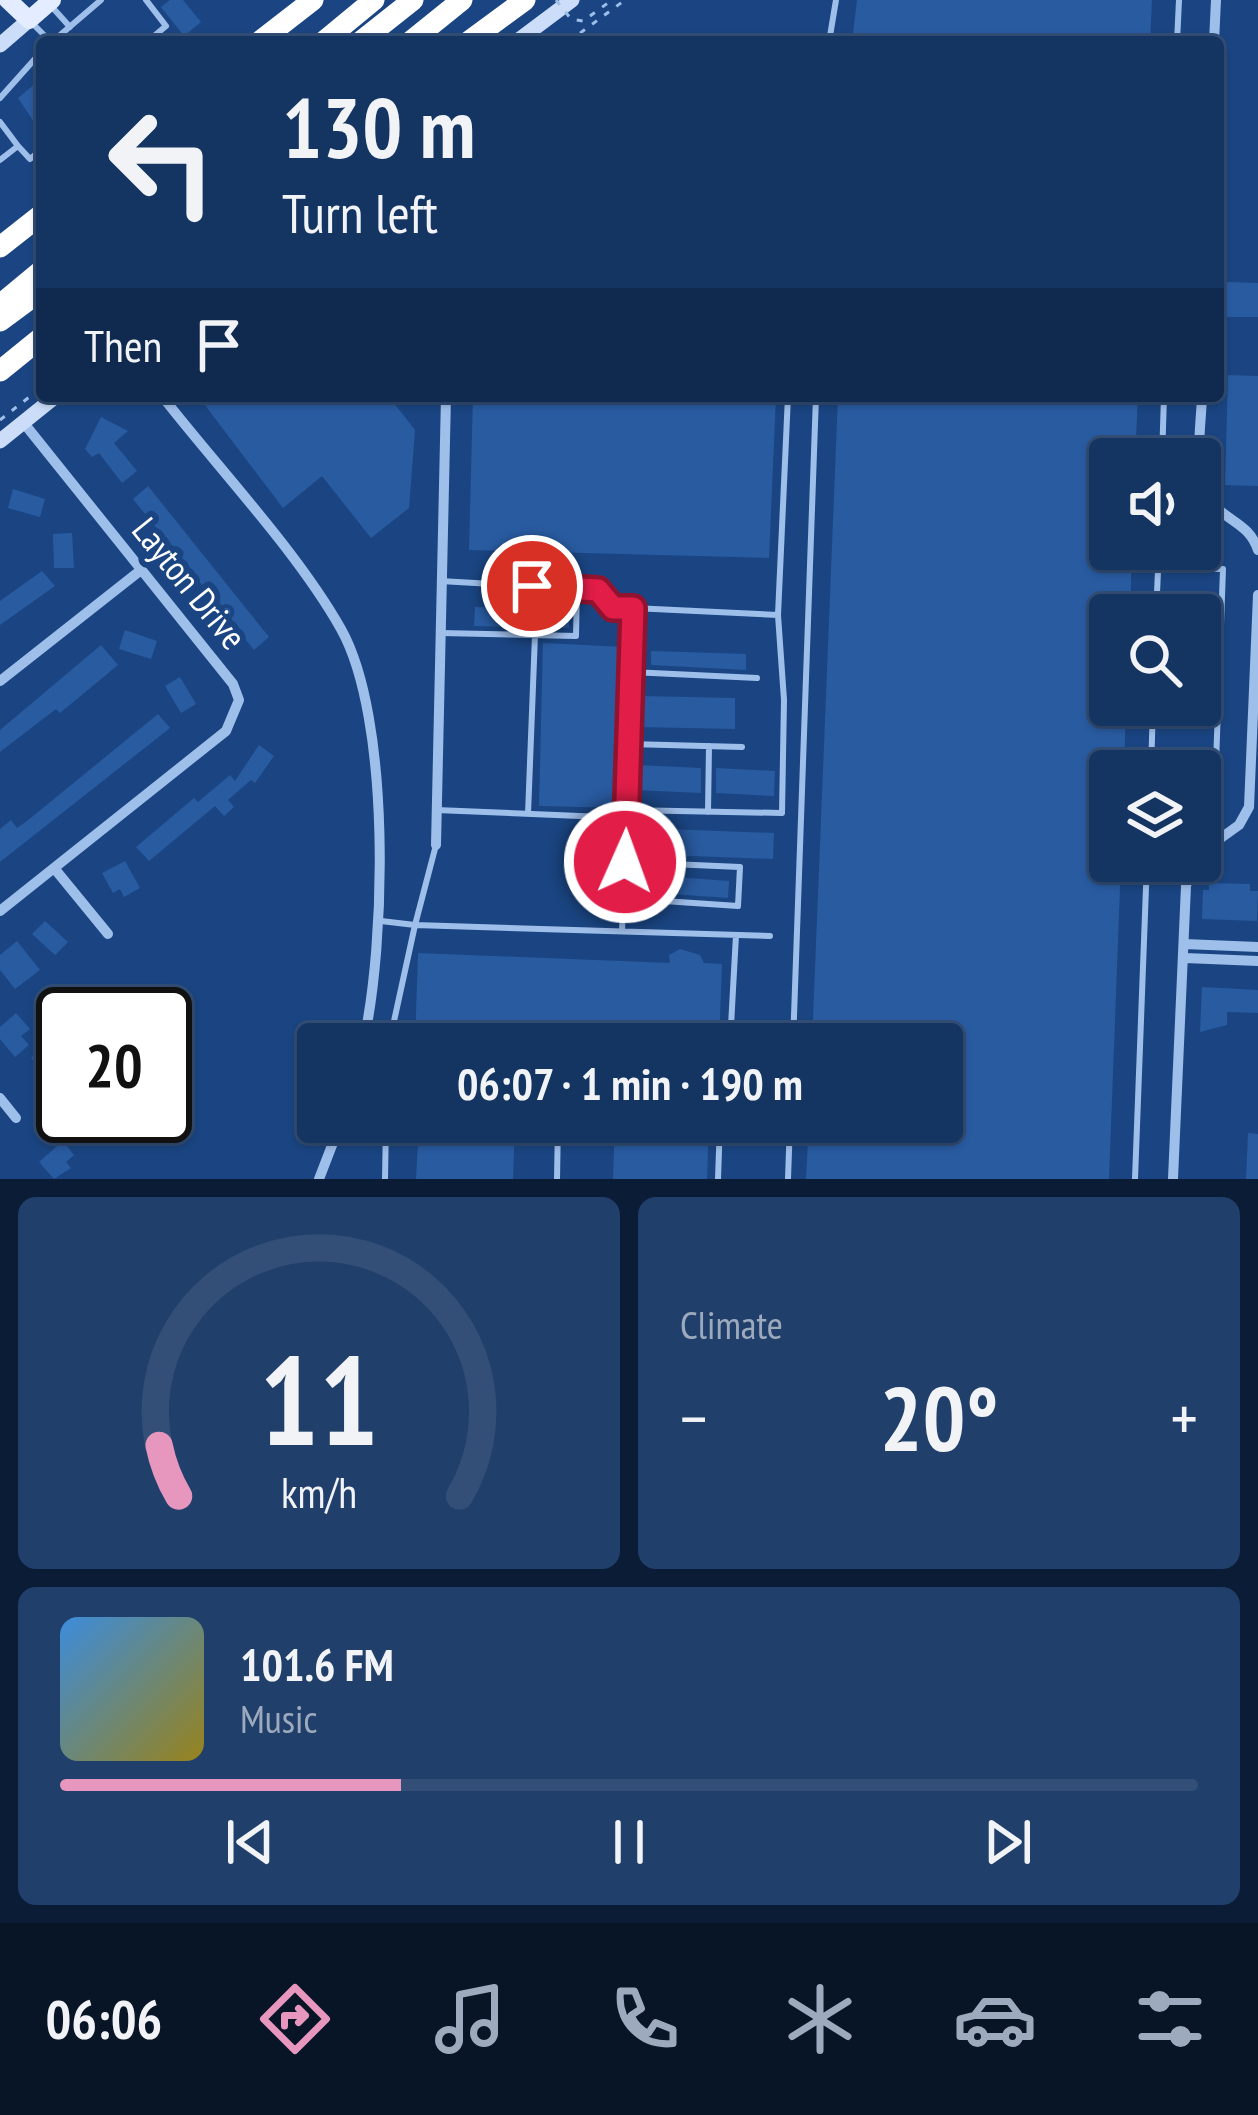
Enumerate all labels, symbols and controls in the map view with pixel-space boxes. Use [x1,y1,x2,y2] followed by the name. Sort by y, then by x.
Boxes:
[282,72,475,181] text: 130 m
[84,84,240,240] icon: left
[282,178,438,248] text: Turn left
[186,312,252,378] icon: arrive
[84,316,162,374] text: Then
[1089,438,1221,882] map controls
[1089,438,1221,570] button: sound
[123,507,257,659] street label: Layton Drive
[481,535,583,637] pin
[499,553,565,619] icon: arrive
[1089,594,1221,726] button: search
[1089,750,1221,882] button: layers
[562,799,688,925] position arrow
[36,987,192,1143] speed limit sign: 20
[457,1054,803,1112] text: 06:07 · 1 min · 190 m
[680,1299,783,1350] text: Climate
[259,1318,379,1479] text: 11
[880,1359,998,1476] text: 20°
[680,1375,707,1460] text: −
[1171,1375,1198,1460] text: +
[281,1464,357,1520] text: km/h
[240,1635,394,1693] text: 101.6 FM
[240,1693,317,1744] text: Music
[217,1809,283,1875] icon: previous
[596,1809,662,1875] icon: pause
[975,1809,1041,1875] icon: next
[253,1977,337,2061] icon: directions
[428,1977,512,2061] icon: music
[603,1977,687,2061] icon: phone
[778,1977,862,2061] icon: climate
[953,1977,1037,2061] icon: car
[1128,1977,1212,2061] icon: filters
[46,1984,162,2054] text: 06:06

